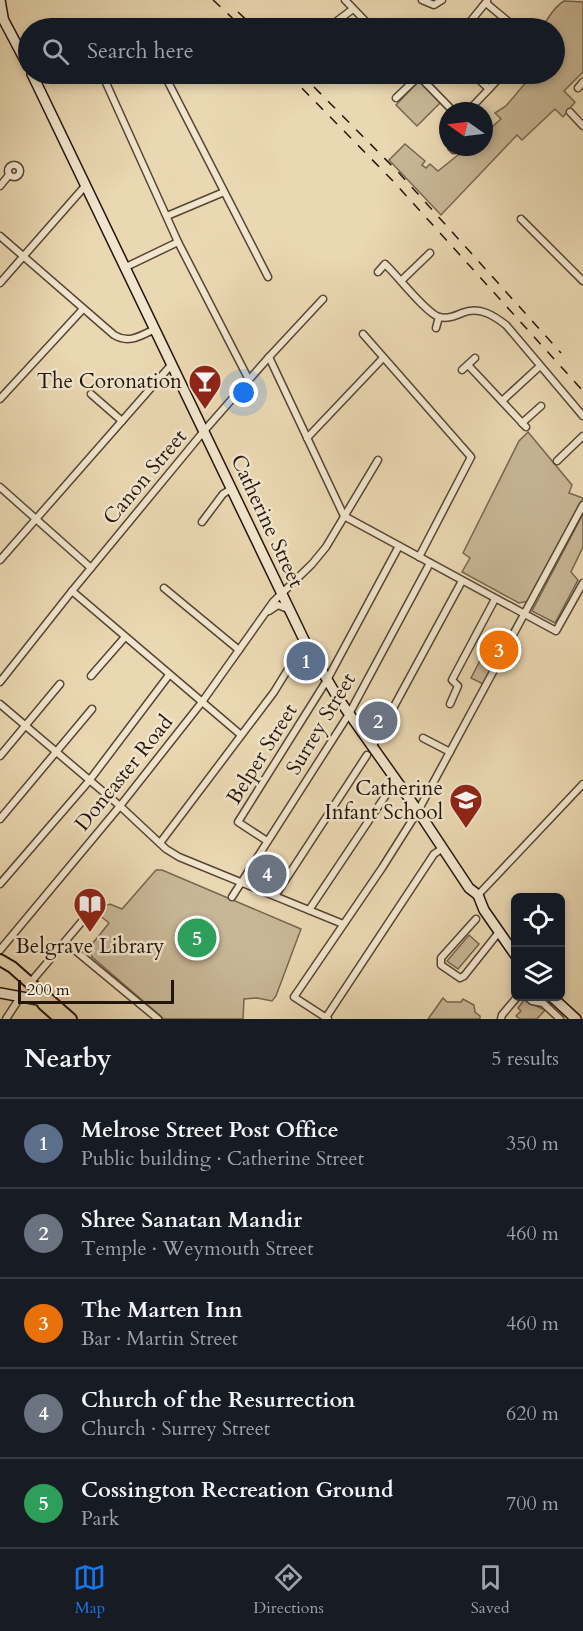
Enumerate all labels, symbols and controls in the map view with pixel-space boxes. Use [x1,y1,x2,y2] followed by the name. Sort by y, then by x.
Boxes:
[18,18,565,84] search box
[39,35,72,68] icon: search
[87,36,194,66] text: Search here
[439,102,493,156] north arrow
[187,363,223,410] bar icon: The Coronation
[37,367,182,396] place label: The Coronation
[229,378,258,407] your location
[96,423,194,531] street label: Canon Street
[223,450,311,593] street label: Catherine Street
[480,628,518,672] pin: 3
[286,638,326,684] pin: 1
[279,667,363,780] street label: Surrey Street
[220,698,305,810] street label: Belper Street
[358,698,398,744] pin: 2
[68,709,180,837] street label: Doncaster Road
[325,774,443,827] place label: Catherine Infant School
[448,782,484,829] school or university icon: Catherine Infant School
[248,852,286,896] pin: 4
[72,886,108,933] library icon: Belgrave Library
[511,893,565,1001] map controls
[511,893,565,947] button: locate
[178,916,216,960] pin: 5
[16,932,164,961] place label: Belgrave Library
[511,947,565,1001] button: layers
[18,977,174,1004] scale bar
[27,979,69,1001] text: 200 m
[24,1041,112,1076] text: Nearby
[491,1045,559,1072] text: 5 results
[81,1115,339,1145] text: Melrose Street Post Office
[38,1130,49,1157] text: 1
[506,1130,559,1157] text: 350 m
[81,1145,364,1172] text: Public building · Catherine Street
[81,1205,302,1235] text: Shree Sanatan Mandir
[38,1220,49,1247] text: 2
[506,1220,559,1247] text: 460 m
[81,1235,314,1262] text: Temple · Weymouth Street
[81,1295,243,1325] text: The Marten Inn
[38,1310,49,1337] text: 3
[506,1310,559,1337] text: 460 m
[81,1325,238,1352] text: Bar · Martin Street
[81,1385,355,1415] text: Church of the Resurrection
[38,1400,49,1427] text: 4
[506,1400,559,1427] text: 620 m
[81,1415,270,1442] text: Church · Surrey Street
[81,1475,394,1505] text: Cossington Recreation Ground
[38,1490,49,1517] text: 5
[506,1490,559,1517] text: 700 m
[81,1505,119,1532] text: Park
[73,1561,106,1619] tab: Map
[253,1561,324,1619] tab: Directions
[471,1561,510,1619] tab: Saved

